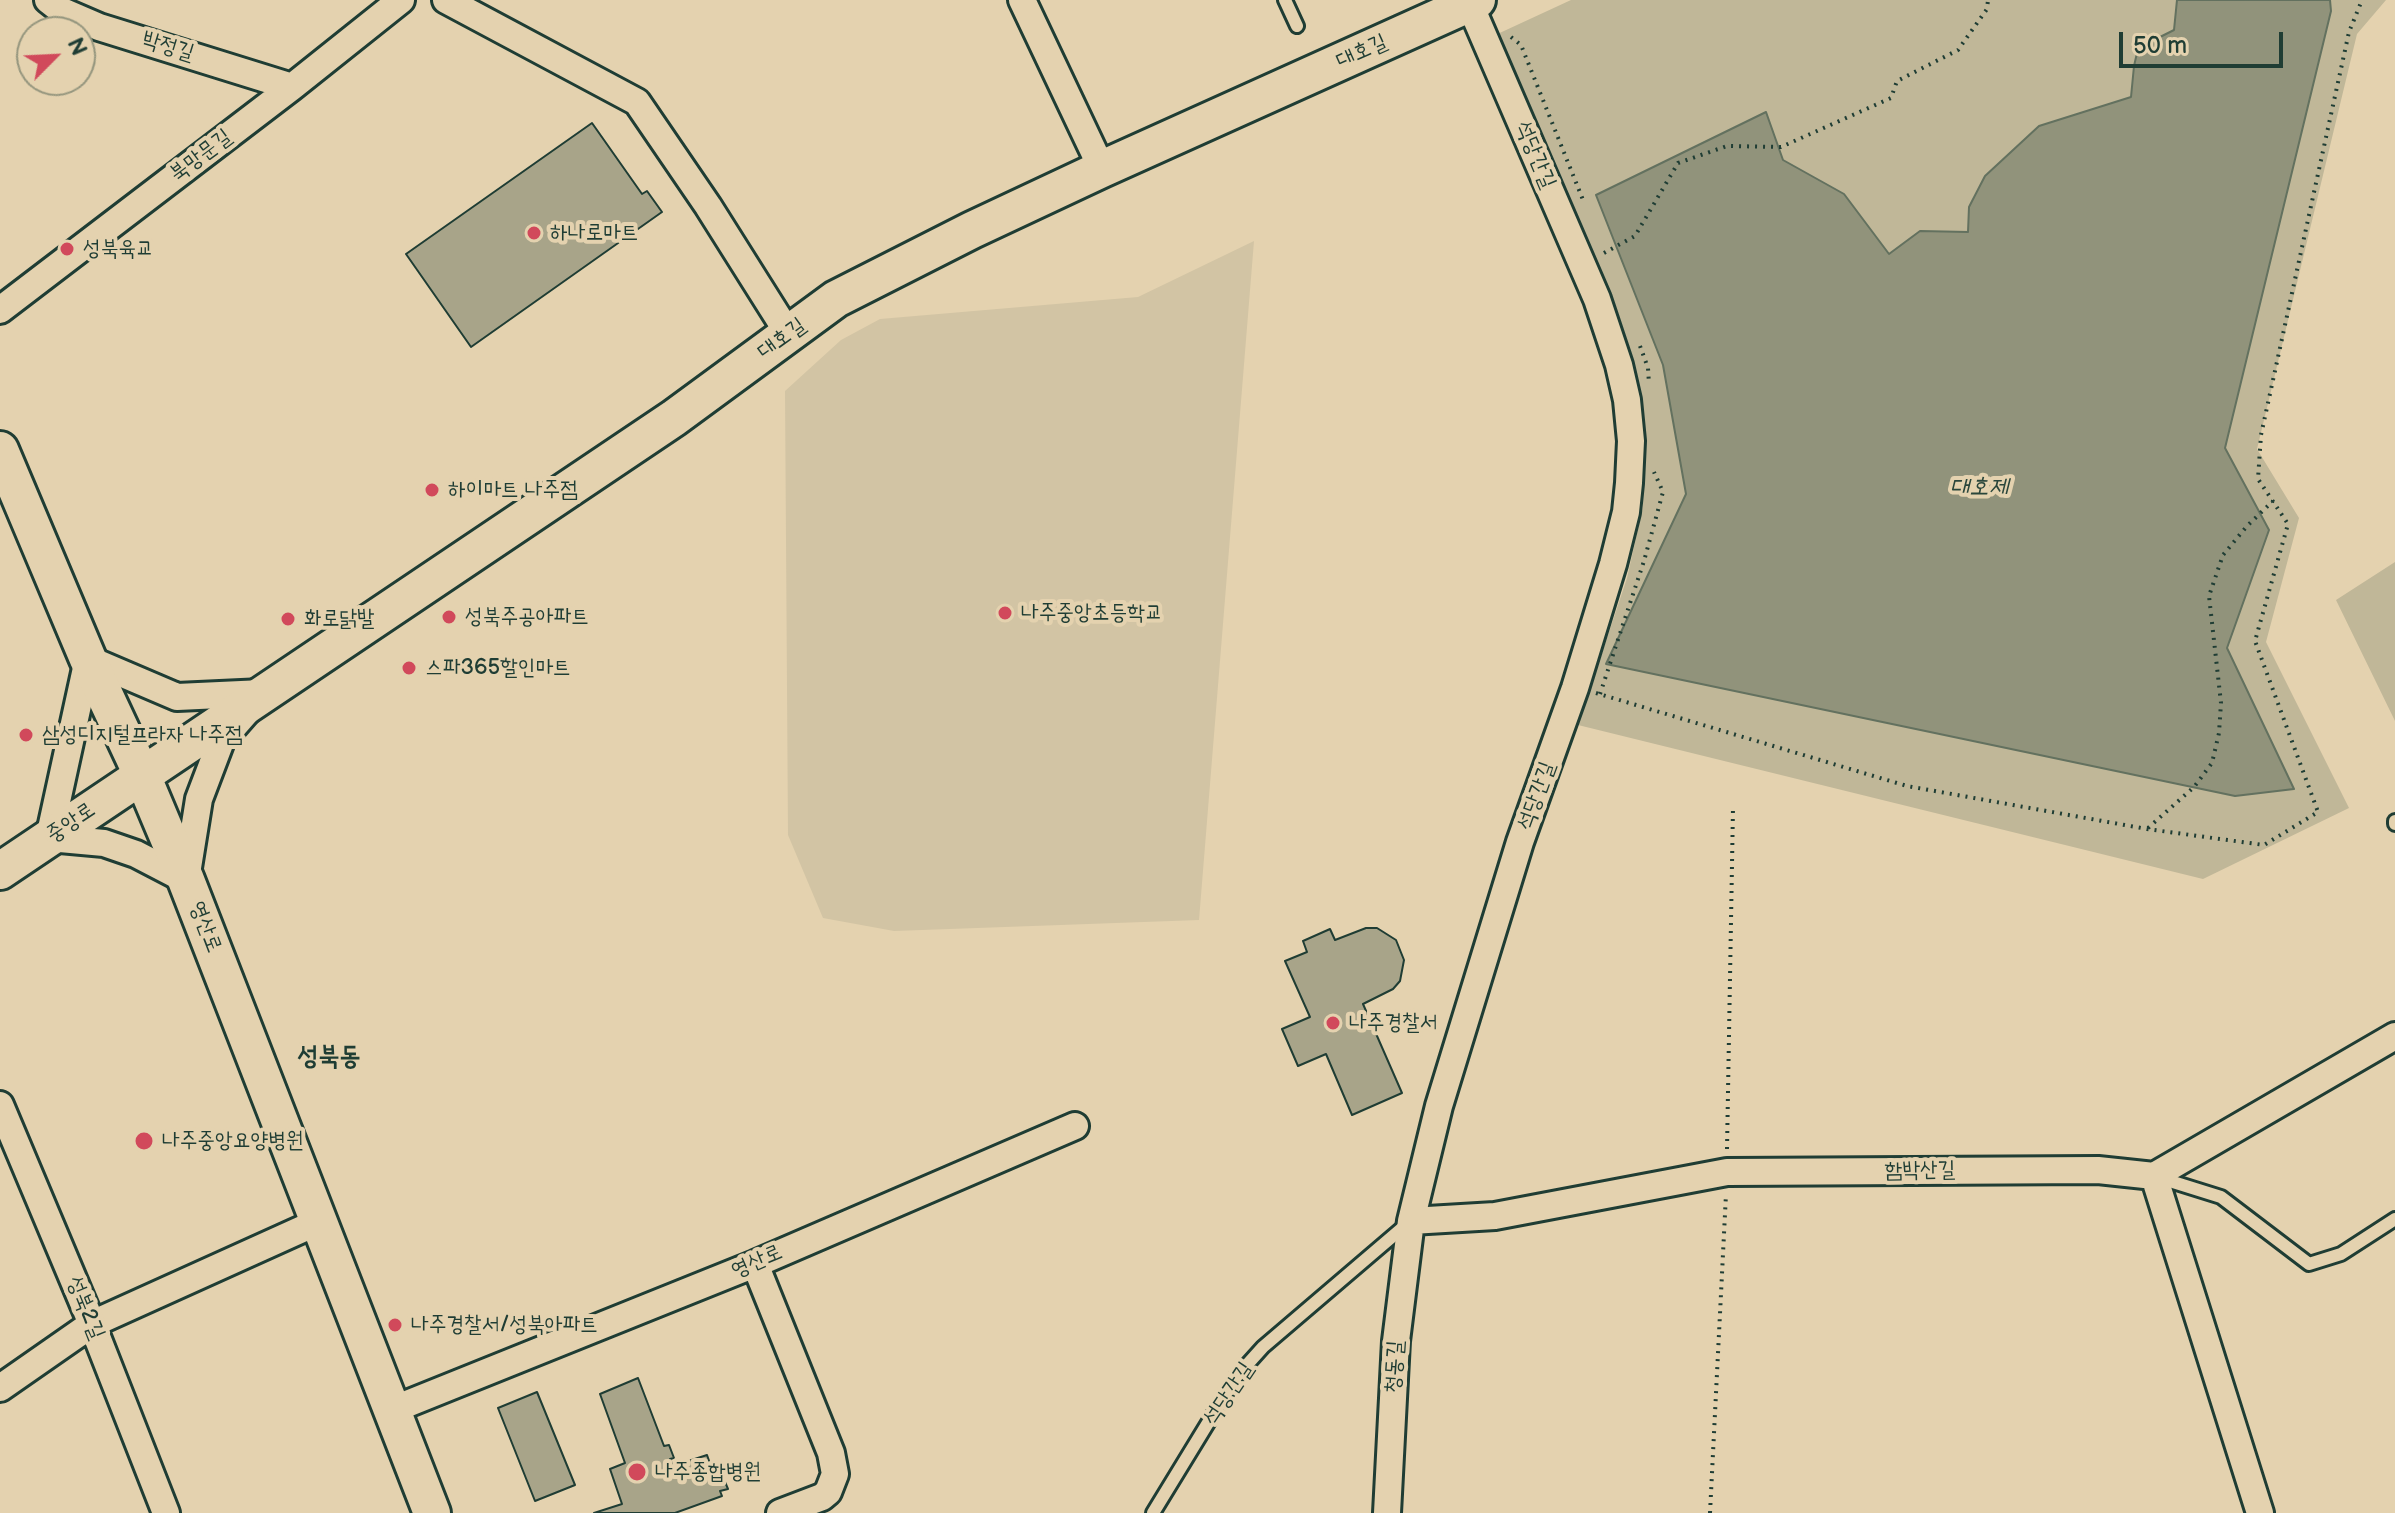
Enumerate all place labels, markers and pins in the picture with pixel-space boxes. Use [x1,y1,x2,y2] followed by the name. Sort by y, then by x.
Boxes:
[550,220,639,246] place label: 하나로마트
[525,224,543,242] marker: 하나로마트
[83,236,154,262] place label: 성북육교
[58,240,76,258] marker: 성북육교
[448,477,578,503] place label: 하이마트 나주점
[423,481,441,499] marker: 하이마트 나주점
[1021,600,1163,626] place label: 나주중앙초등학교
[465,604,589,630] place label: 성북주공아파트
[996,604,1014,622] marker: 나주중앙초등학교
[304,606,375,632] place label: 화로닭발
[440,608,458,626] marker: 성북주공아파트
[279,610,297,628] marker: 화로닭발
[425,655,571,681] place label: 스파365할인마트
[400,659,418,677] marker: 스파365할인마트
[42,722,243,748] place label: 삼성디지털프라자 나주점
[17,726,35,744] marker: 삼성디지털프라자 나주점
[1349,1010,1438,1036] place label: 나주경찰서
[1324,1014,1342,1032] marker: 나주경찰서
[162,1128,304,1154] place label: 나주중앙요양병원
[133,1130,155,1152] marker: 나주중앙요양병원
[411,1312,598,1338] place label: 나주경찰서/성북아파트
[386,1316,404,1334] marker: 나주경찰서/성북아파트
[655,1459,761,1485] place label: 나주종합병원
[626,1461,648,1483] marker: 나주종합병원

